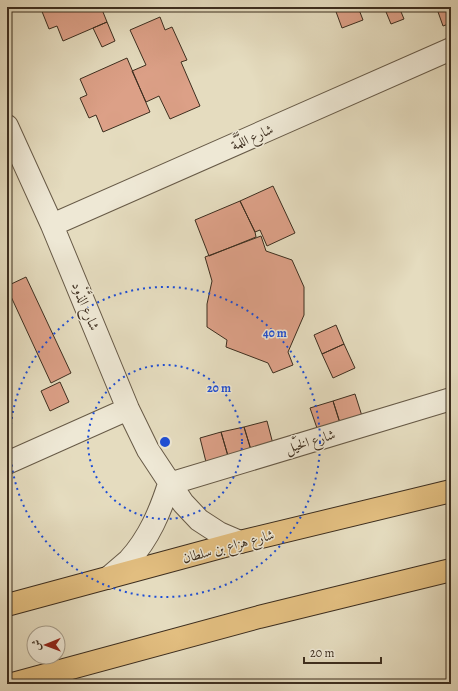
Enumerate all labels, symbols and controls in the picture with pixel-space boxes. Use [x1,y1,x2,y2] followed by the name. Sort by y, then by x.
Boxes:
[227,117,277,157] street label: شارع اللَّمَّة
[65,278,106,334] street label: شارع الذَّوْد
[263,325,287,341] text: 40 m
[207,380,231,396] text: 20 m
[283,424,338,460] street label: شارع الخَيْل
[158,435,172,449] centre of rings
[180,525,277,570] street label: شارع هزاع بن سلطان
[26,625,66,665] north arrow
[29,639,44,651] text: ش
[304,639,381,665] scale bar
[310,645,334,661] text: 20 m

